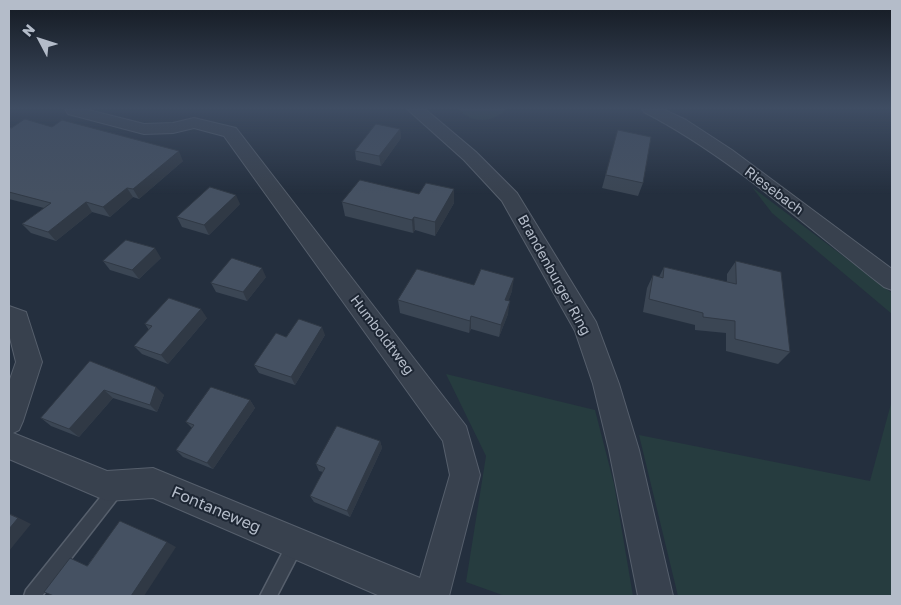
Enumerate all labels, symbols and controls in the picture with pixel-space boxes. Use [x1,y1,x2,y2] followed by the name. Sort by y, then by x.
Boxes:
[15,15,65,65] north arrow
[18,21,38,40] text: N
[741,163,807,219] street label: Riesebach
[514,212,594,338] street label: Brandenburger Ring
[347,292,417,378] street label: Humboldtweg
[169,483,263,537] street label: Fontaneweg

